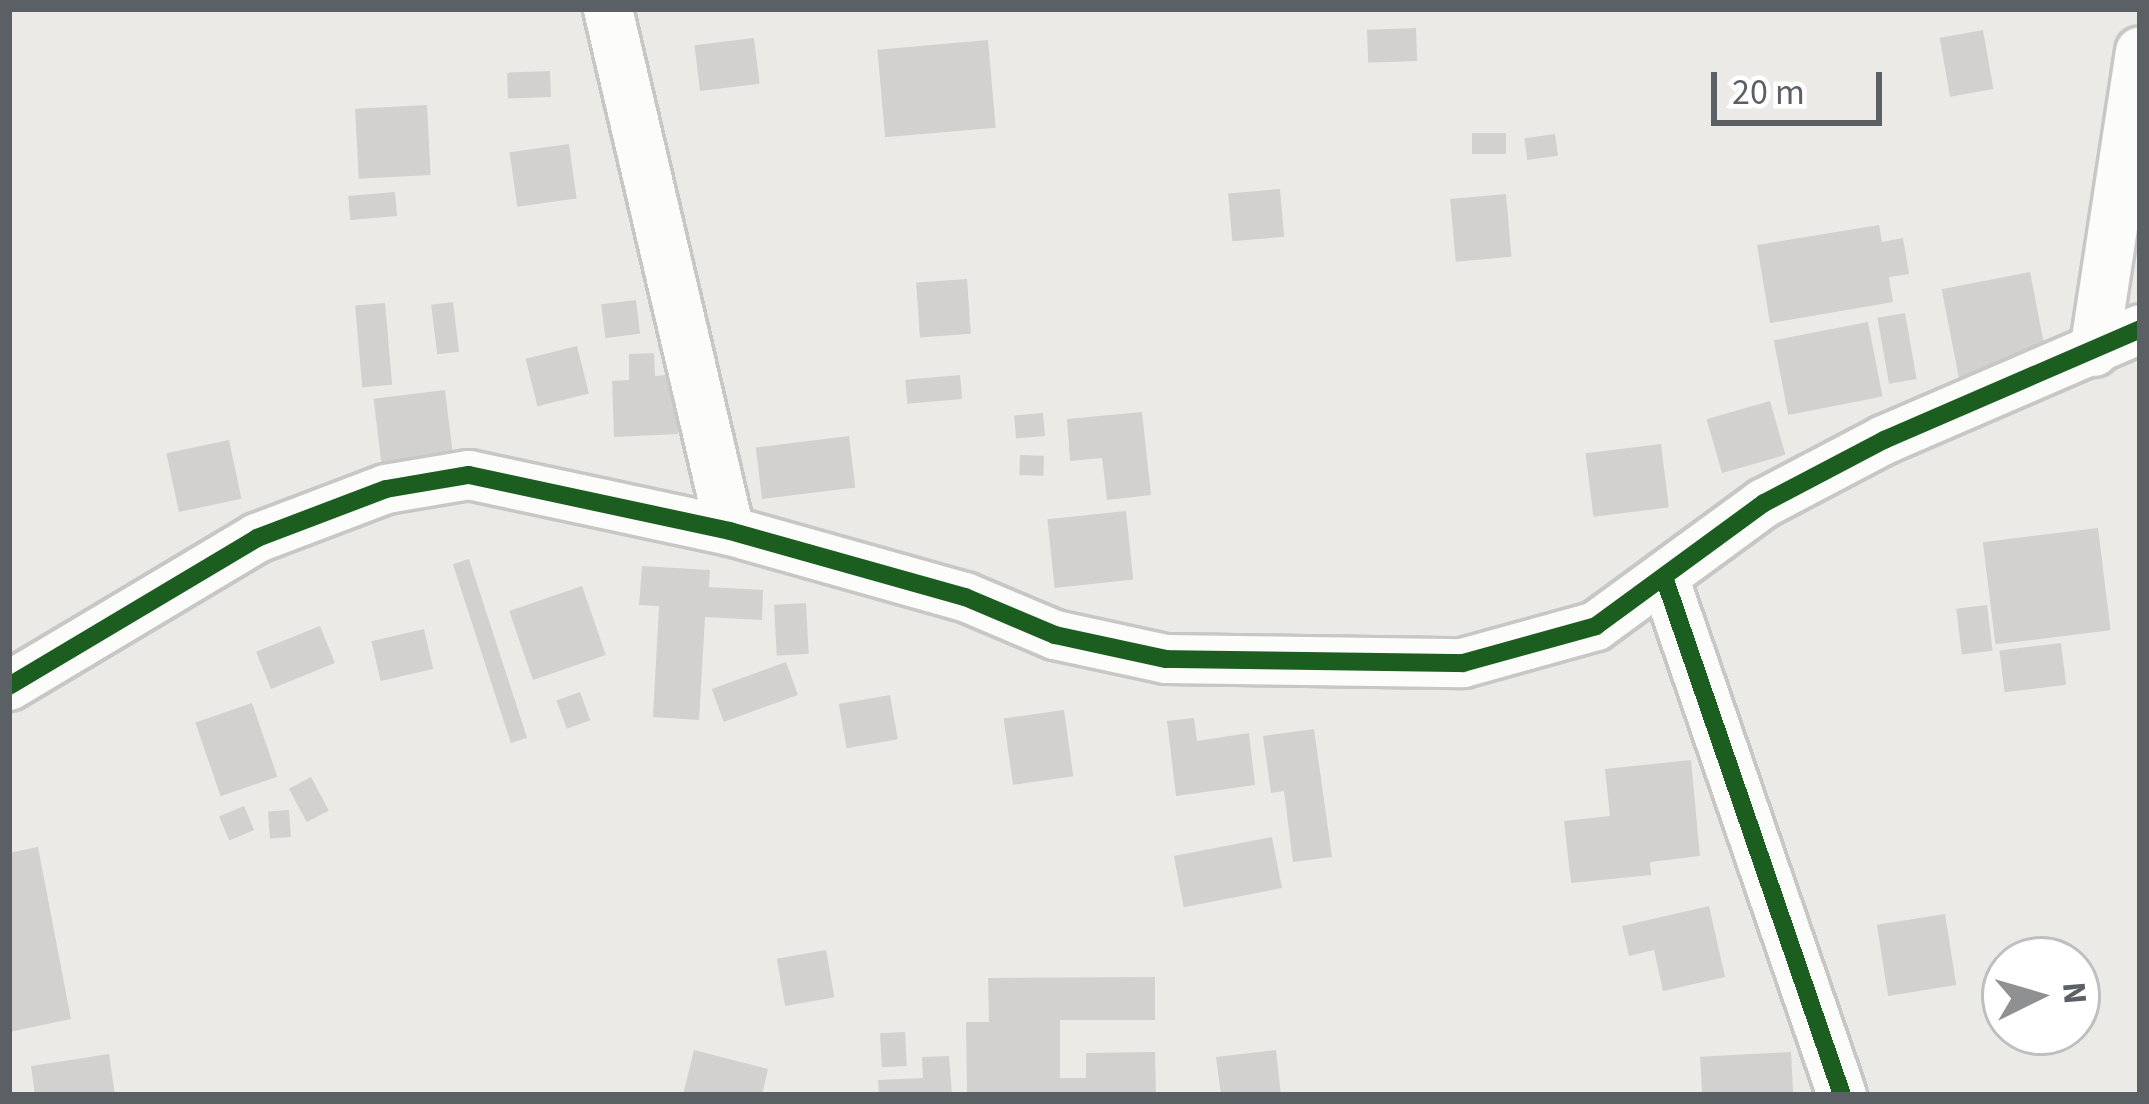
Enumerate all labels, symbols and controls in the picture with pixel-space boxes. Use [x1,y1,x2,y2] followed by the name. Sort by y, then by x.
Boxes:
[1717,48,1888,122] scale bar
[1732,67,1805,118] text: 20 m
[1981,936,2101,1056] north arrow
[2050,980,2099,1006] text: N

